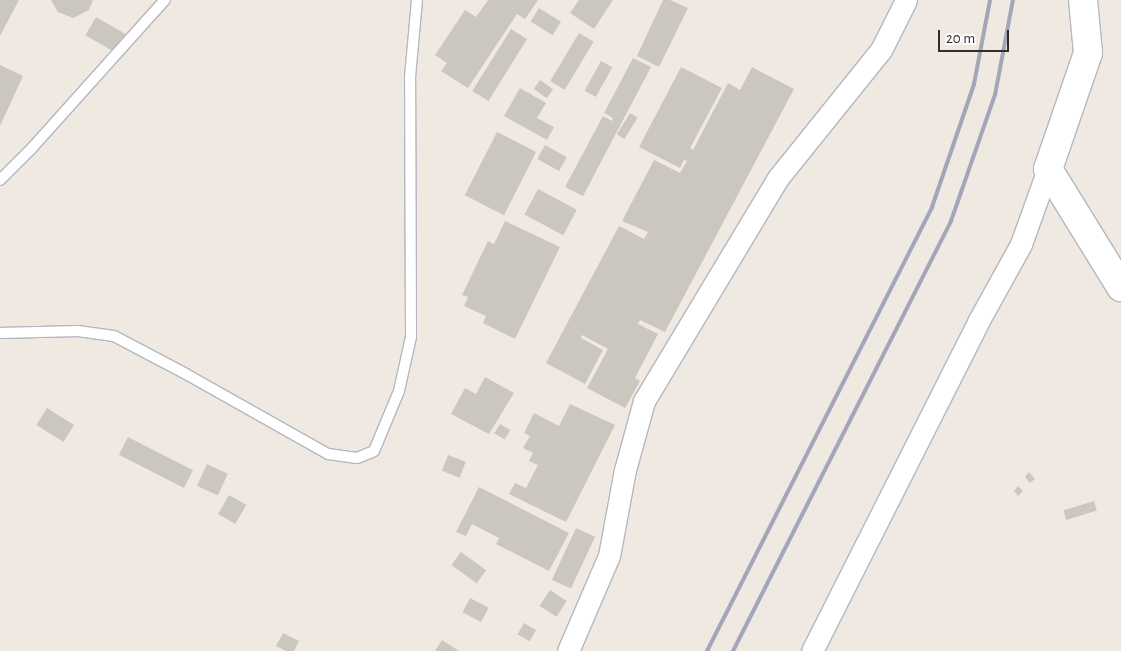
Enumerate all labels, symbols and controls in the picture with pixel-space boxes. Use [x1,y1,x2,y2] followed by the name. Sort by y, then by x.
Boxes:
[941,20,1012,52] scale bar
[946,31,975,46] text: 20 m

